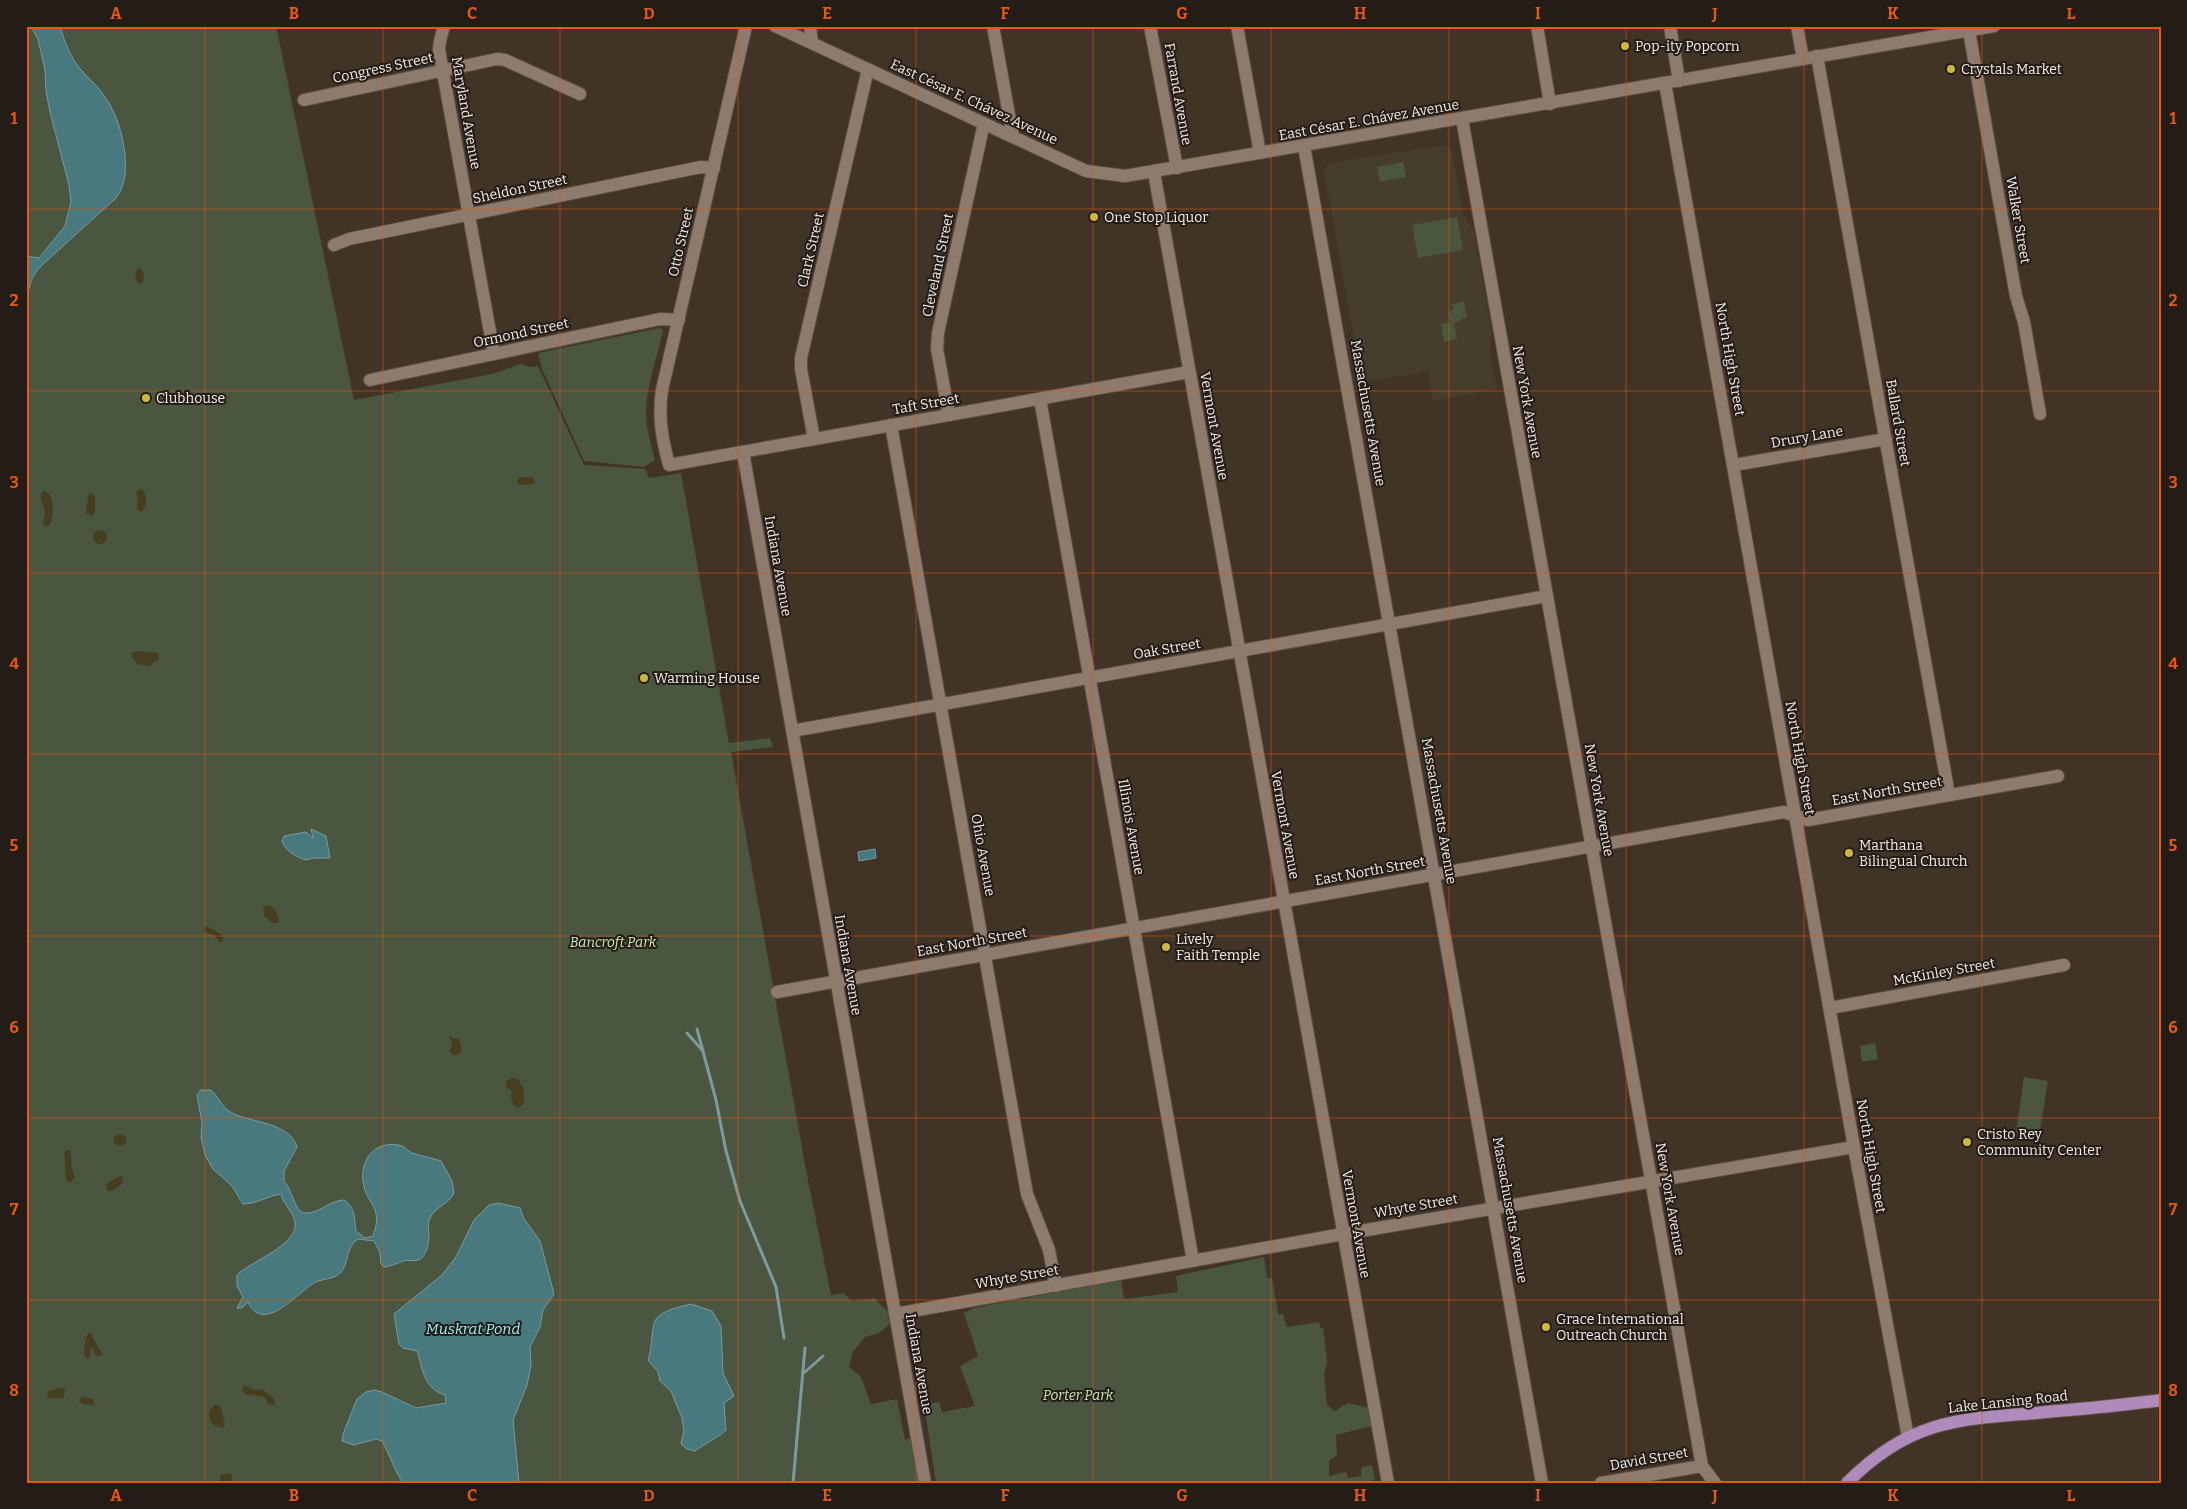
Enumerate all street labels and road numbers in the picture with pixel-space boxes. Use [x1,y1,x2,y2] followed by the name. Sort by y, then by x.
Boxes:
[1161,41,1195,147] street label: Farrand Avenue
[331,49,435,87] street label: Congress Street
[448,55,484,171] street label: Maryland Avenue
[888,56,1060,148] street label: East César E. Chávez Avenue
[1277,96,1461,144] street label: East César E. Chávez Avenue
[471,171,569,207] street label: Sheldon Street
[2002,175,2034,265] street label: Walker Street
[665,206,697,278] street label: Otto Street
[794,211,828,289] street label: Clark Street
[919,211,957,319] street label: Cleveland Street
[1712,301,1748,417] street label: North High Street
[472,315,570,351] street label: Ormond Street
[1347,338,1389,488] street label: Massachusetts Avenue
[1509,344,1545,460] street label: New York Avenue
[1196,371,1232,481] street label: Vermont Avenue
[1882,378,1914,468] street label: Ballard Street
[891,390,961,418] street label: Taft Street
[1770,422,1844,452] street label: Drury Lane
[761,514,795,618] street label: Indiana Avenue
[1132,635,1202,663] street label: Oak Street
[1782,700,1818,816] street label: North High Street
[1418,736,1460,886] street label: Massachusetts Avenue
[1581,742,1617,858] street label: New York Avenue
[1267,770,1303,880] street label: Vermont Avenue
[1831,773,1943,809] street label: East North Street
[1114,778,1148,876] street label: Illinois Avenue
[967,813,999,897] street label: Ohio Avenue
[1314,853,1426,889] street label: East North Street
[831,913,865,1017] street label: Indiana Avenue
[916,924,1028,960] street label: East North Street
[1892,955,1996,989] street label: McKinley Street
[1853,1098,1889,1214] street label: North High Street
[1489,1135,1531,1285] street label: Massachusetts Avenue
[1652,1141,1688,1257] street label: New York Avenue
[1338,1169,1374,1279] street label: Vermont Avenue
[1373,1190,1459,1222] street label: Whyte Street
[974,1261,1060,1293] street label: Whyte Street
[902,1312,936,1416] street label: Indiana Avenue
[1947,1387,2069,1417] street label: Lake Lansing Road
[1609,1444,1689,1474] street label: David Street

